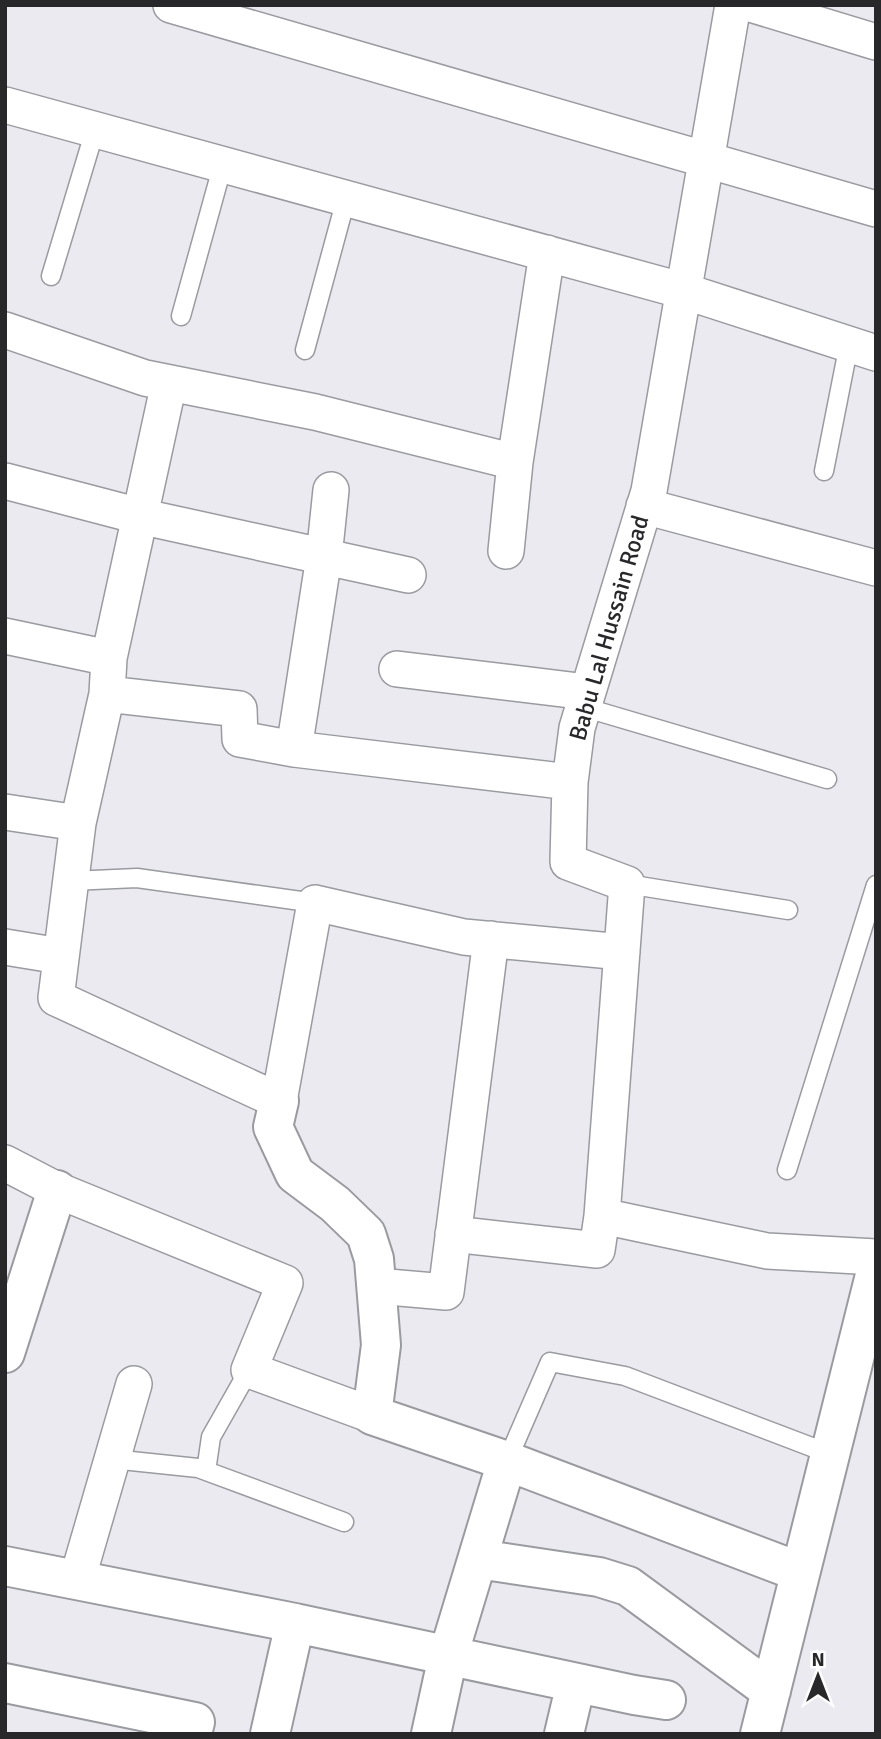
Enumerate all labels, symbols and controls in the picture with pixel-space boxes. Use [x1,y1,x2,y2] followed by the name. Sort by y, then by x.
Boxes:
[562,512,656,744] street label: Babu Lal Hussain Road
[783,1641,853,1711] north arrow
[811,1648,825,1672] text: N

